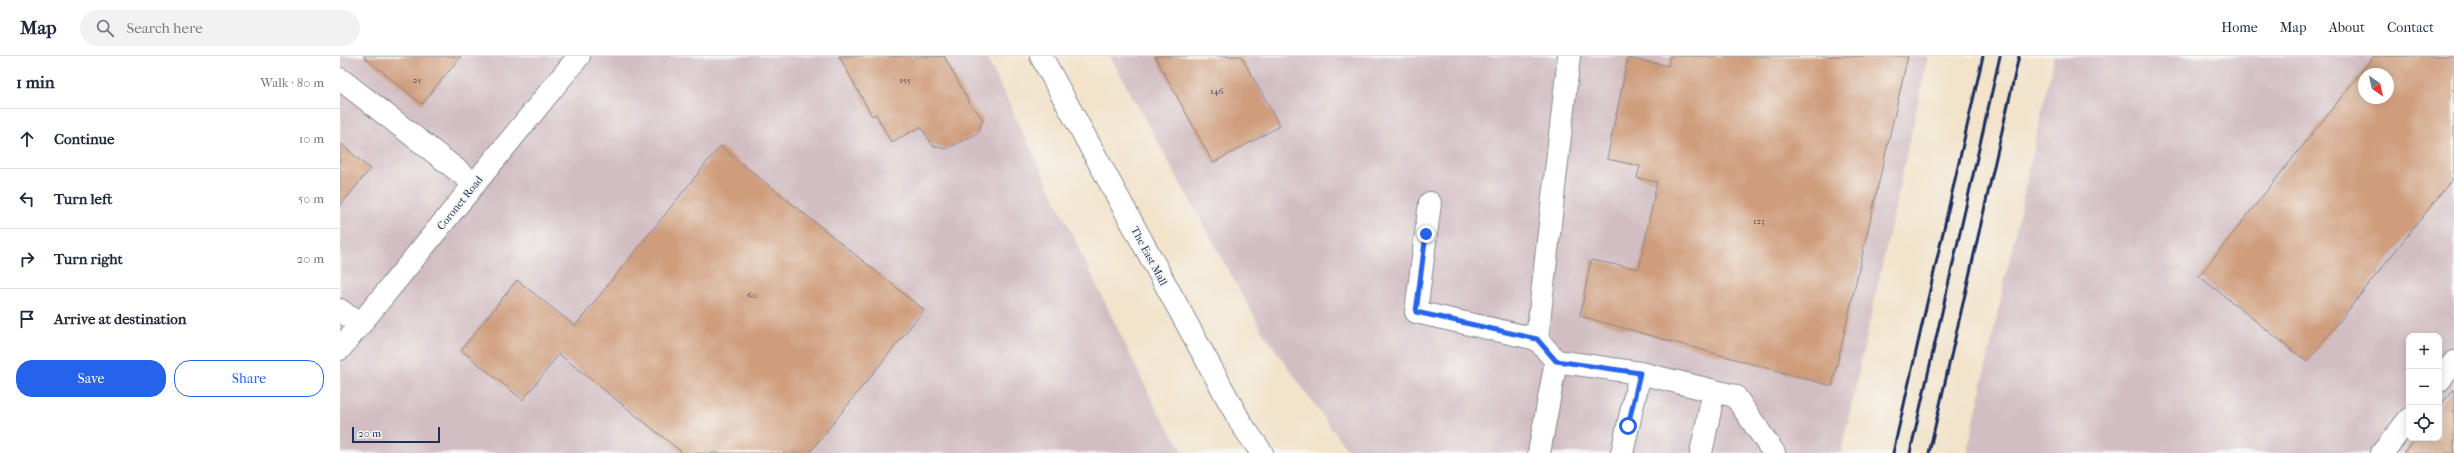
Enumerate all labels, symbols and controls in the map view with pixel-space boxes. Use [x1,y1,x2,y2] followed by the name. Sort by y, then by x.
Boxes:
[80,10,360,46] search box
[20,17,56,39] text: Map
[94,17,116,39] icon: search
[126,19,203,37] text: Search here
[2221,19,2258,36] text: Home
[2280,19,2307,36] text: Map
[2329,19,2365,36] text: About
[2387,19,2434,36] text: Contact
[2358,68,2394,104] north arrow
[16,72,55,92] text: 1 min
[260,75,324,90] text: Walk · 80 m
[413,75,421,85] house number: 25
[900,75,911,85] house number: 155
[1210,86,1224,96] house number: 146
[16,128,38,150] icon: ahead
[54,130,114,148] text: Continue
[299,131,324,146] text: 10 m
[434,173,486,233] street label: Coronet Road
[16,188,38,210] icon: left
[54,190,112,208] text: Turn left
[298,191,324,206] text: 50 m
[1753,216,1765,226] house number: 123
[1128,224,1170,288] street label: The East Mall
[1417,225,1435,243] route end
[16,248,38,270] icon: right
[54,250,123,268] text: Turn right
[297,251,324,266] text: 20 m
[747,290,757,300] house number: 60
[16,308,38,330] icon: arrive
[54,310,186,328] text: Arrive at destination
[2406,333,2442,441] map controls
[2406,333,2442,369] button: +
[16,360,166,397] button: Save
[174,360,324,397] button: Share
[2406,369,2442,405] button: −
[2406,405,2442,441] button: locate
[1619,417,1637,435] route start
[352,425,440,444] scale bar
[358,427,381,440] text: 20 m

